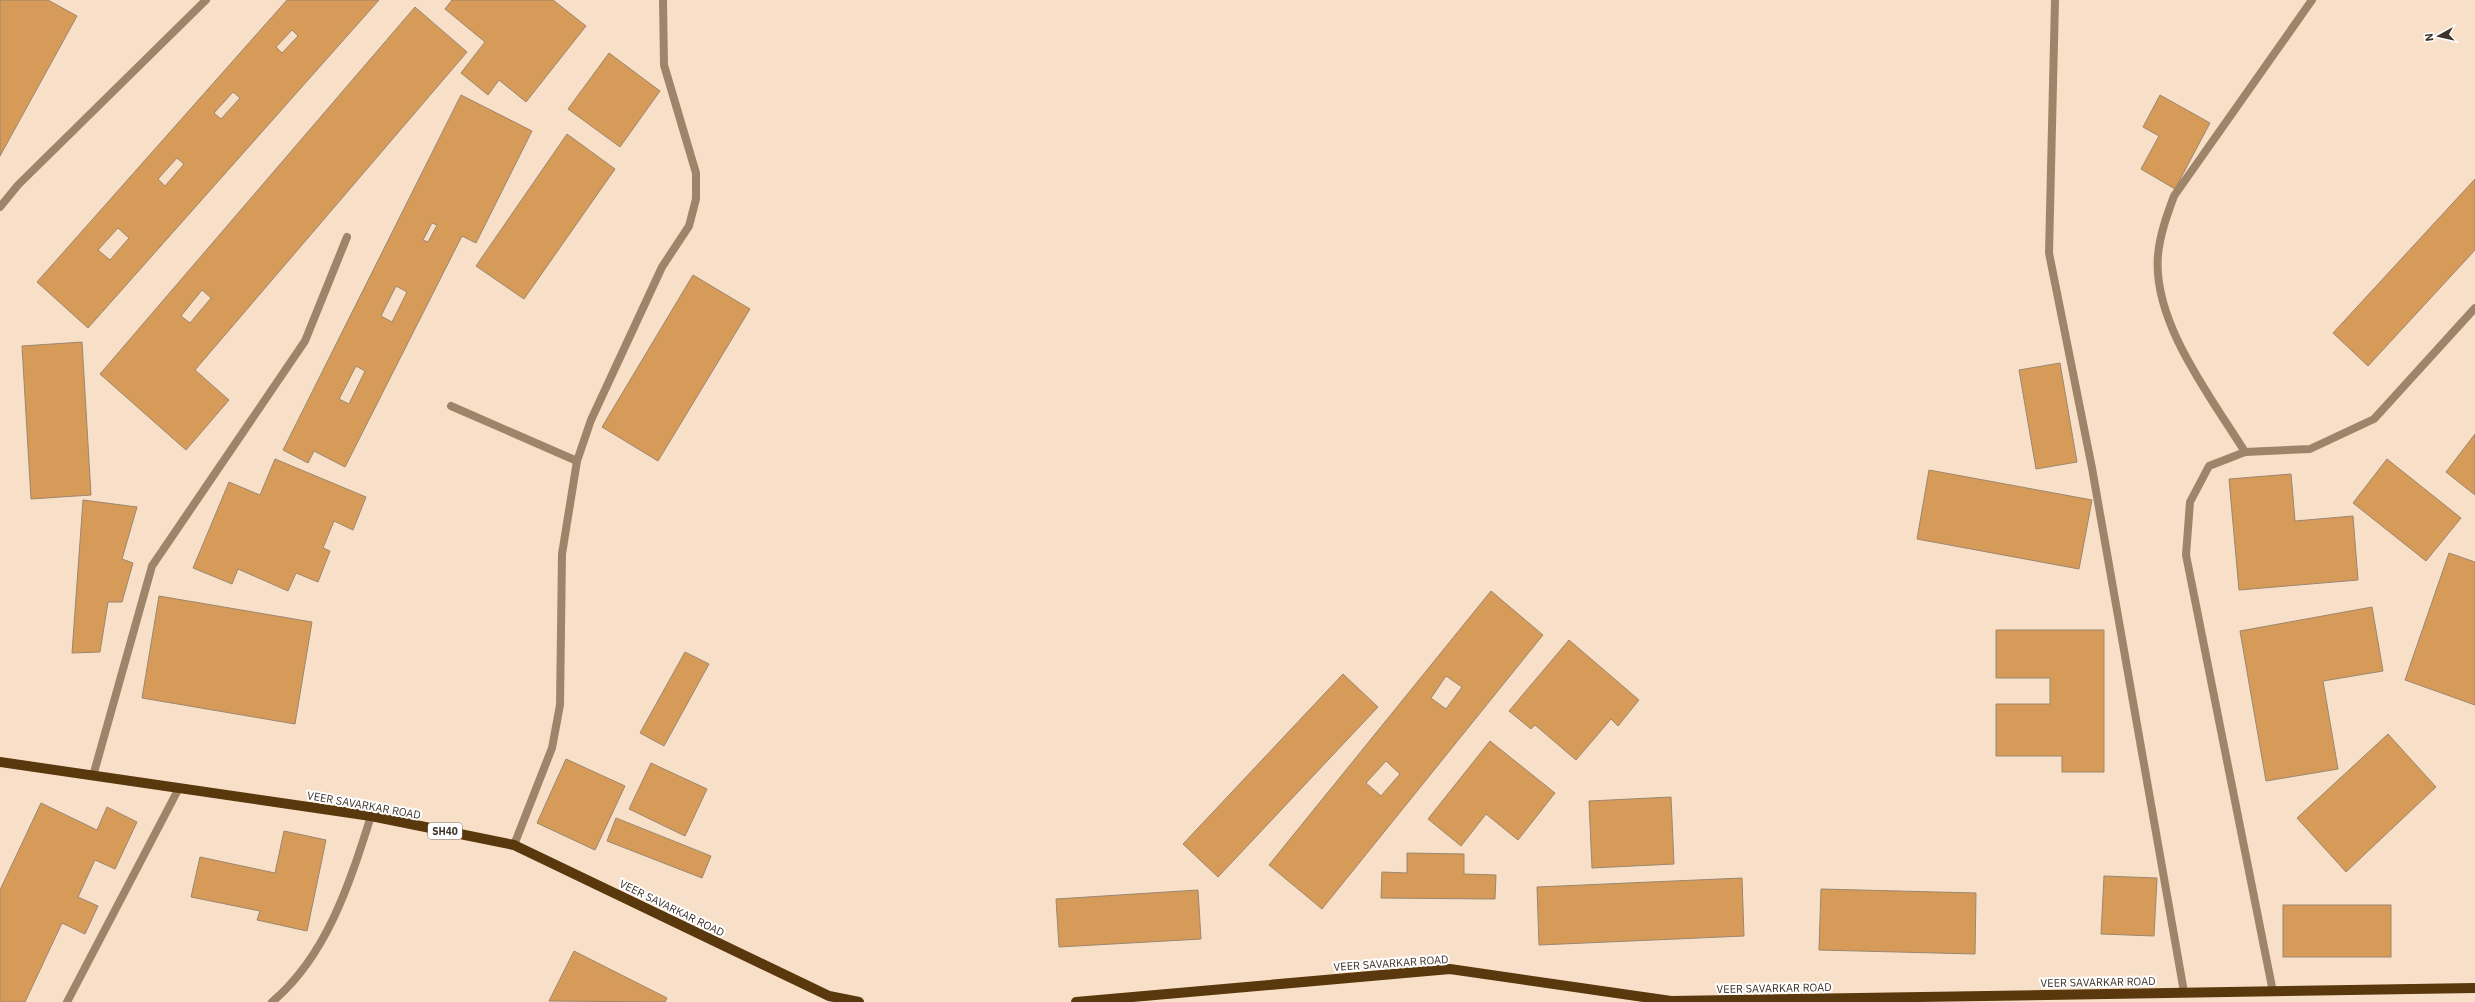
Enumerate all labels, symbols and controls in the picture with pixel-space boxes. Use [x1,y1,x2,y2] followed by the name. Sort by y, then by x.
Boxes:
[2419,16,2459,56] north arrow
[2422,32,2437,42] text: N
[306,788,422,822] street label: VEER SAVARKAR ROAD
[428,823,462,839] road number: SH40
[617,876,727,940] street label: VEER SAVARKAR ROAD
[1333,952,1449,974] street label: VEER SAVARKAR ROAD
[2040,974,2156,990] street label: VEER SAVARKAR ROAD
[1716,980,1832,996] street label: VEER SAVARKAR ROAD

